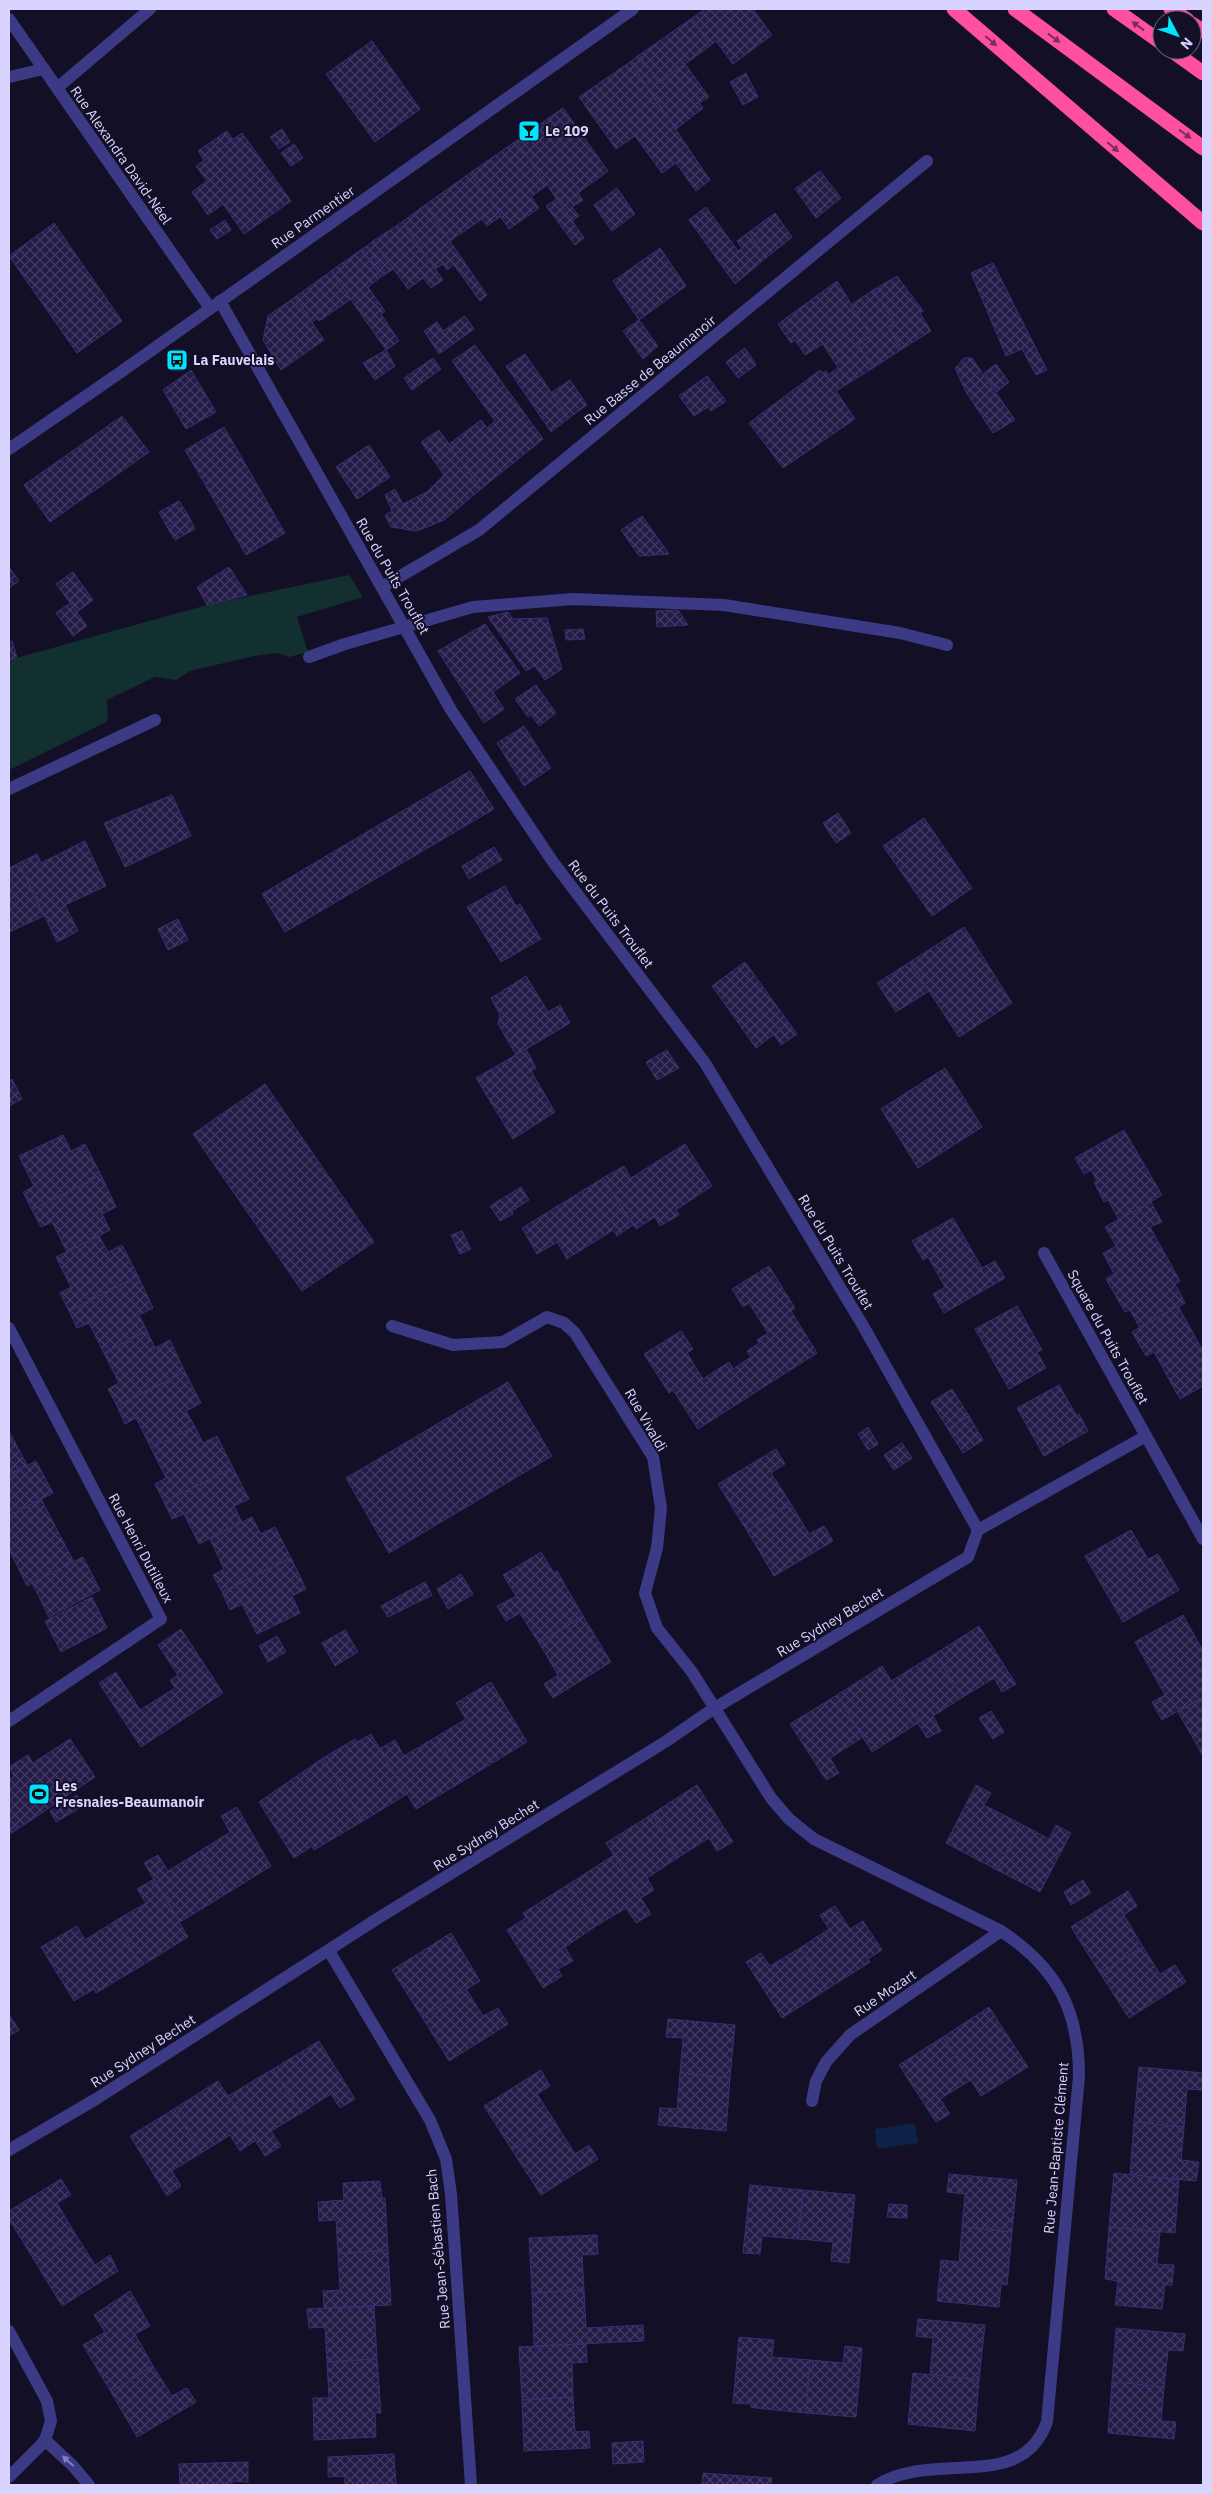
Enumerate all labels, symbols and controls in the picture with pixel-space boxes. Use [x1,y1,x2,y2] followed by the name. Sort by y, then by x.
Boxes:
[1152,10,1202,60] north arrow
[1131,21,1145,31] one-way arrow
[1047,33,1061,43] one-way arrow
[1177,34,1197,53] text: N
[984,35,997,46] one-way arrow
[66,82,176,228] street label: Rue Alexandra David-Néel
[517,119,541,143] bar icon: Le 109
[545,122,589,140] place label: Le 109
[1178,129,1191,140] one-way arrow
[1107,142,1120,153] one-way arrow
[268,182,358,252] street label: Rue Parmentier
[580,311,720,429] street label: Rue Basse de Beaumanoir
[165,348,189,372] bus stop icon: La Fauvelais
[193,351,274,369] place label: La Fauvelais
[352,515,434,637] street label: Rue du Puits Trouflet
[564,856,658,972] street label: Rue du Puits Trouflet
[794,1191,878,1313] street label: Rue du Puits Trouflet
[1063,1266,1153,1408] street label: Square du Puits Trouflet
[621,1385,671,1455] street label: Rue Vivaldi
[105,1490,177,1606] street label: Rue Henri Dutilleux
[773,1583,887,1661] street label: Rue Sydney Bechet
[55,1777,204,1811] place label: Les Fresnaies-Beaumanoir
[27,1782,51,1806] sports icon: Les Fresnaies-Beaumanoir
[430,1795,542,1875] street label: Rue Sydney Bechet
[850,1966,920,2020] street label: Rue Mozart
[87,2010,199,2092] street label: Rue Sydney Bechet
[1040,2061,1072,2235] street label: Rue Jean-Baptiste Clément
[422,2168,454,2330] street label: Rue Jean-Sébastien Bach
[63,2455,75,2467] one-way arrow

